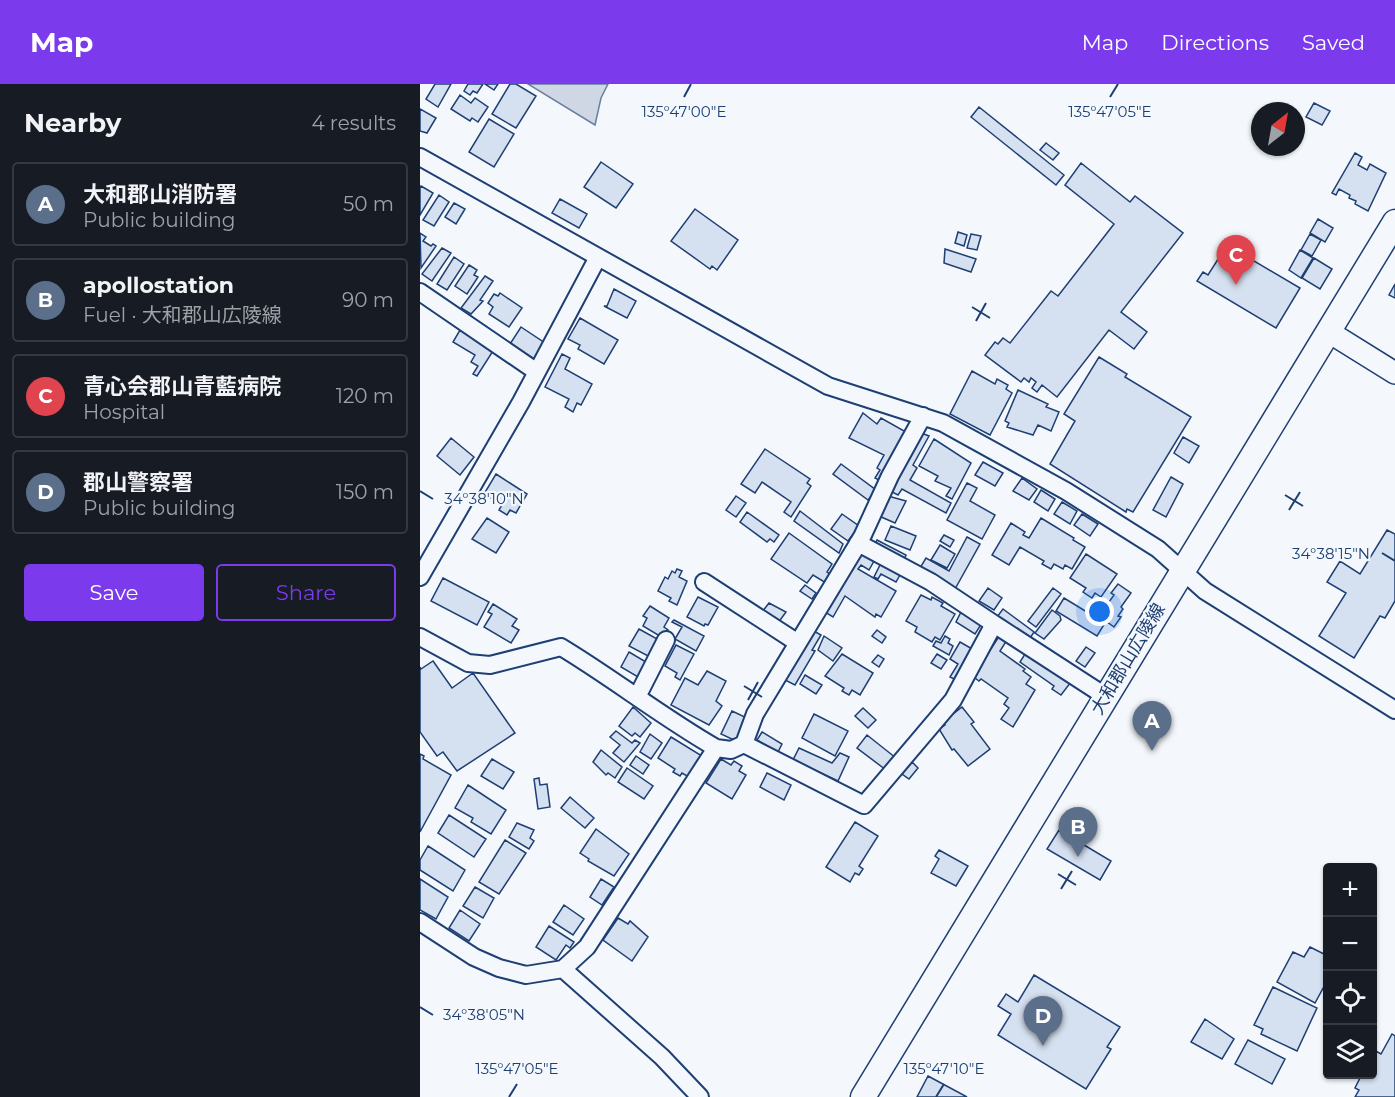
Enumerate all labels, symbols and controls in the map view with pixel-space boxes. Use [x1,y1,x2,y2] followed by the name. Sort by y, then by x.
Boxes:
[30,25,93,59] text: Map
[1082,30,1128,55] text: Map
[1161,30,1269,55] text: Directions
[1302,30,1365,55] text: Saved
[642,102,726,121] text: 135°47'00"E
[1068,102,1152,121] text: 135°47'05"E
[1251,102,1305,156] north arrow
[24,107,121,139] text: Nearby
[311,111,396,135] text: 4 results
[83,181,237,208] text: 大和郡山消防署
[38,192,53,216] text: A
[343,192,394,216] text: 50 m
[83,208,236,232] text: Public building
[1216,236,1256,285] pin: C
[83,272,234,299] text: apollostation
[38,288,53,312] text: B
[342,288,394,312] text: 90 m
[83,303,282,327] text: Fuel · 大和郡山広陵線
[83,373,281,400] text: 青心会郡山青藍病院
[38,384,53,408] text: C
[336,384,394,408] text: 120 m
[83,400,165,424] text: Hospital
[83,469,193,496] text: 郡山警察署
[37,480,54,504] text: D
[336,480,394,504] text: 150 m
[444,489,524,508] text: 34°38'10"N
[83,496,236,520] text: Public building
[1292,544,1370,563] text: 34°38'15"N
[24,564,204,621] button: Save
[216,564,396,621] button: Share
[1085,597,1114,626] your location
[1086,599,1170,719] street label: 大和郡山広陵線
[1132,702,1172,751] pin: A
[1058,808,1098,857] pin: B
[1323,863,1377,1079] map controls
[1323,863,1377,917] button: +
[1323,917,1377,971] button: −
[1323,971,1377,1025] button: locate
[1024,996,1062,1046] pin: D
[443,1005,525,1024] text: 34°38'05"N
[1323,1025,1377,1079] button: layers
[475,1059,559,1078] text: 135°47'05"E
[904,1059,984,1078] text: 135°47'10"E

